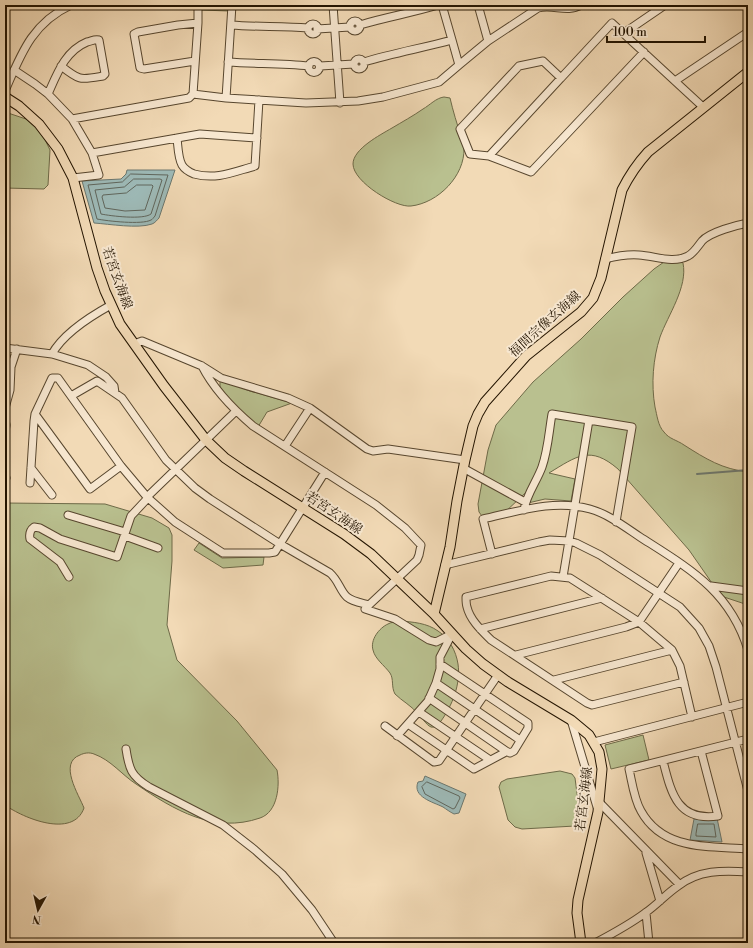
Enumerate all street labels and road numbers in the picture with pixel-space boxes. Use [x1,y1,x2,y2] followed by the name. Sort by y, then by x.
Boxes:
[98,245,136,311] street label: 若宮玄海線
[506,288,584,360] street label: 福間宗像玄海線
[303,488,365,538] street label: 若宮玄海線
[572,766,596,832] street label: 若宮玄海線

